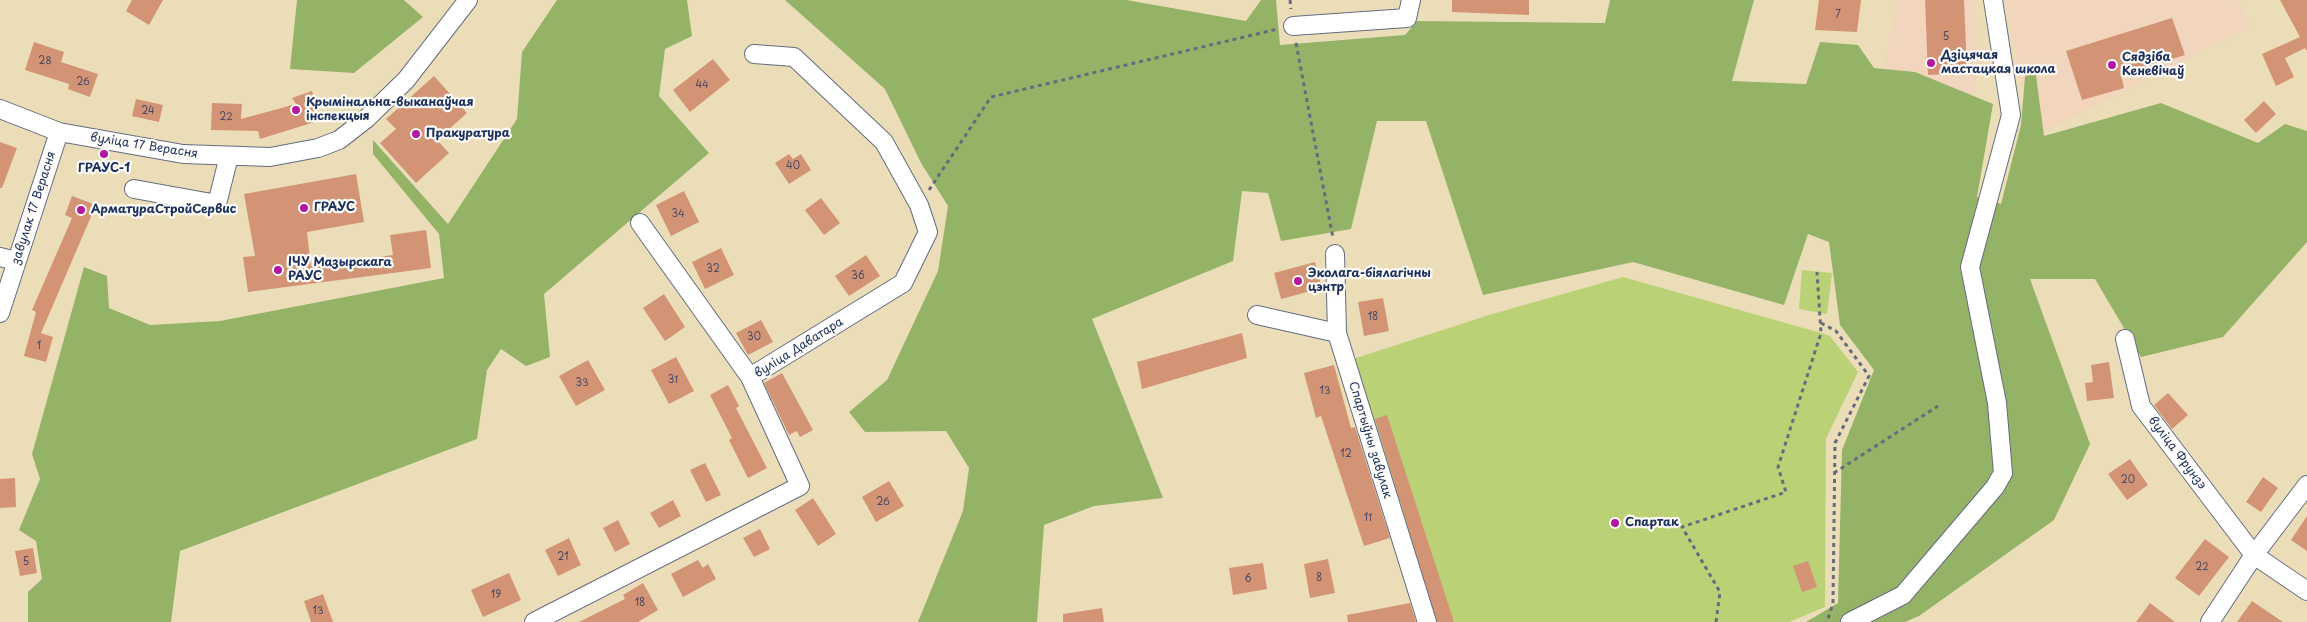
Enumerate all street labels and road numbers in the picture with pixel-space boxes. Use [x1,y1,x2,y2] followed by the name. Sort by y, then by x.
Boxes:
[89,130,199,162] street label: вуліца 17 Верасня
[9,150,59,266] street label: завулак 17 Верасня
[752,315,846,381] street label: вуліца Даватара
[1345,380,1395,500] street label: Спартыўны завулак
[2145,414,2209,492] street label: вуліца Фрунзэ

